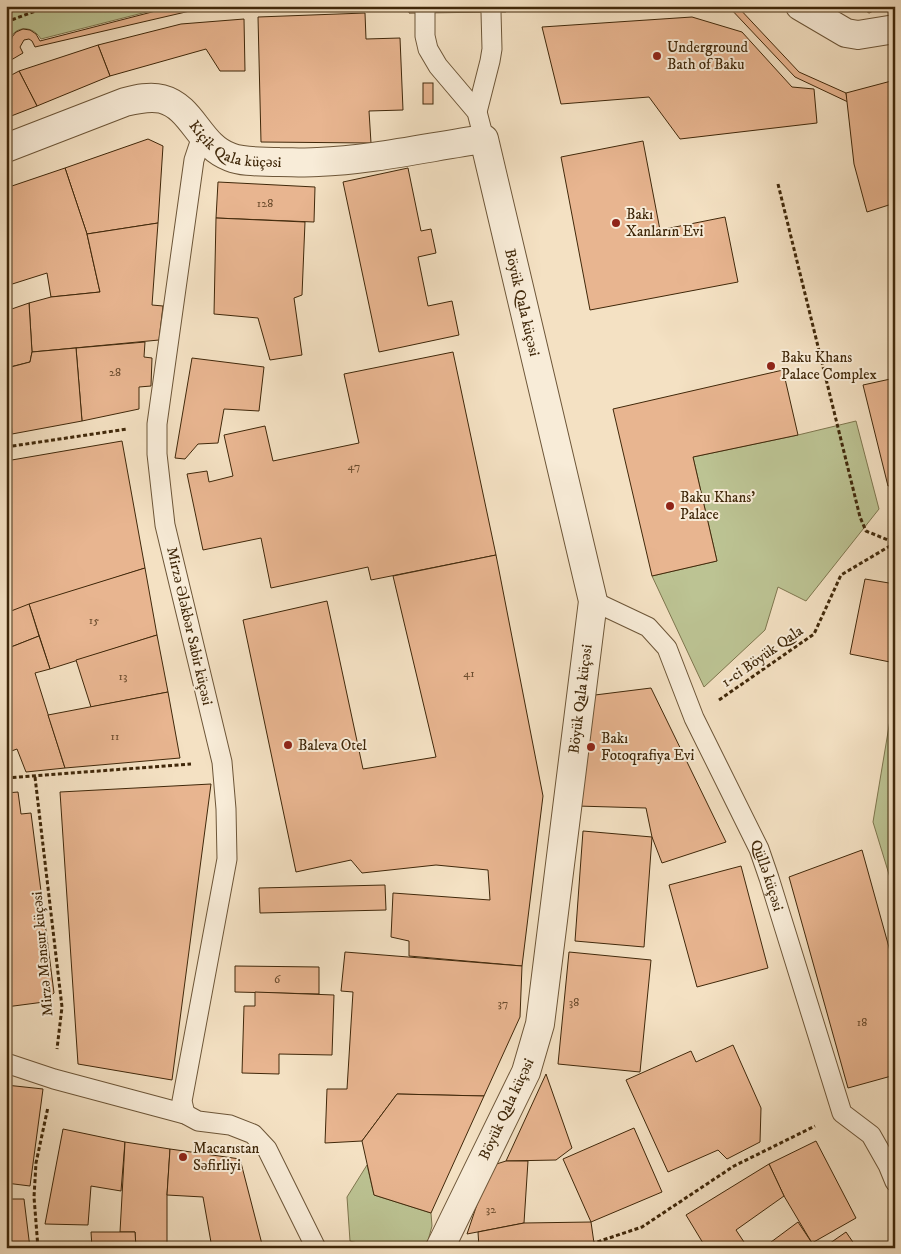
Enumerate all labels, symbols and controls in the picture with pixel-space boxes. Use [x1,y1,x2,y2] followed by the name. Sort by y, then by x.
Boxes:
[667,38,749,74] place label: Underground Bath of Baku
[651,50,663,62] marker: Underground Bath of Baku
[185,117,282,172] street label: Kiçik Qala küçəsi
[257,196,273,211] house number: 128
[626,205,703,241] place label: Bakı Xanların Evi
[610,217,622,229] marker: Bakı Xanların Evi
[500,247,544,358] street label: Böyük Qala küçəsi
[781,348,878,384] place label: Baku Khans Palace Complex
[765,360,777,372] marker: Baku Khans Palace Complex
[109,365,121,380] house number: 28
[348,459,360,474] house number: 47
[680,488,755,524] place label: Baku Khans' Palace
[664,500,676,512] marker: Baku Khans' Palace
[162,545,217,707] street label: Mirzə Ələkbər Sabir küçəsi
[89,613,99,628] house number: 15
[718,621,807,692] street label: 1-ci Böyük Qala
[564,643,597,755] street label: Böyük Qala küçəsi
[463,666,475,681] house number: 41
[119,669,127,684] house number: 13
[111,729,119,744] house number: 11
[601,729,695,765] place label: Bakı Fotoqrafiya Evi
[298,736,367,755] place label: Baleva Otel
[282,739,294,751] marker: Baleva Otel
[585,741,597,753] marker: Bakı Fotoqrafiya Evi
[746,837,788,913] street label: Qüllə küçəsi
[28,891,57,1017] street label: Mirzə Mənsur küçəsi
[274,972,281,987] house number: 6
[569,995,579,1010] house number: 38
[498,996,508,1011] house number: 37
[857,1015,867,1030] house number: 18
[475,1055,538,1163] street label: Böyük Qala küçəsi
[193,1139,260,1175] place label: Macarıstan Səfirliyi
[177,1151,189,1163] marker: Macarıstan Səfirliyi
[486,1202,496,1217] house number: 32

